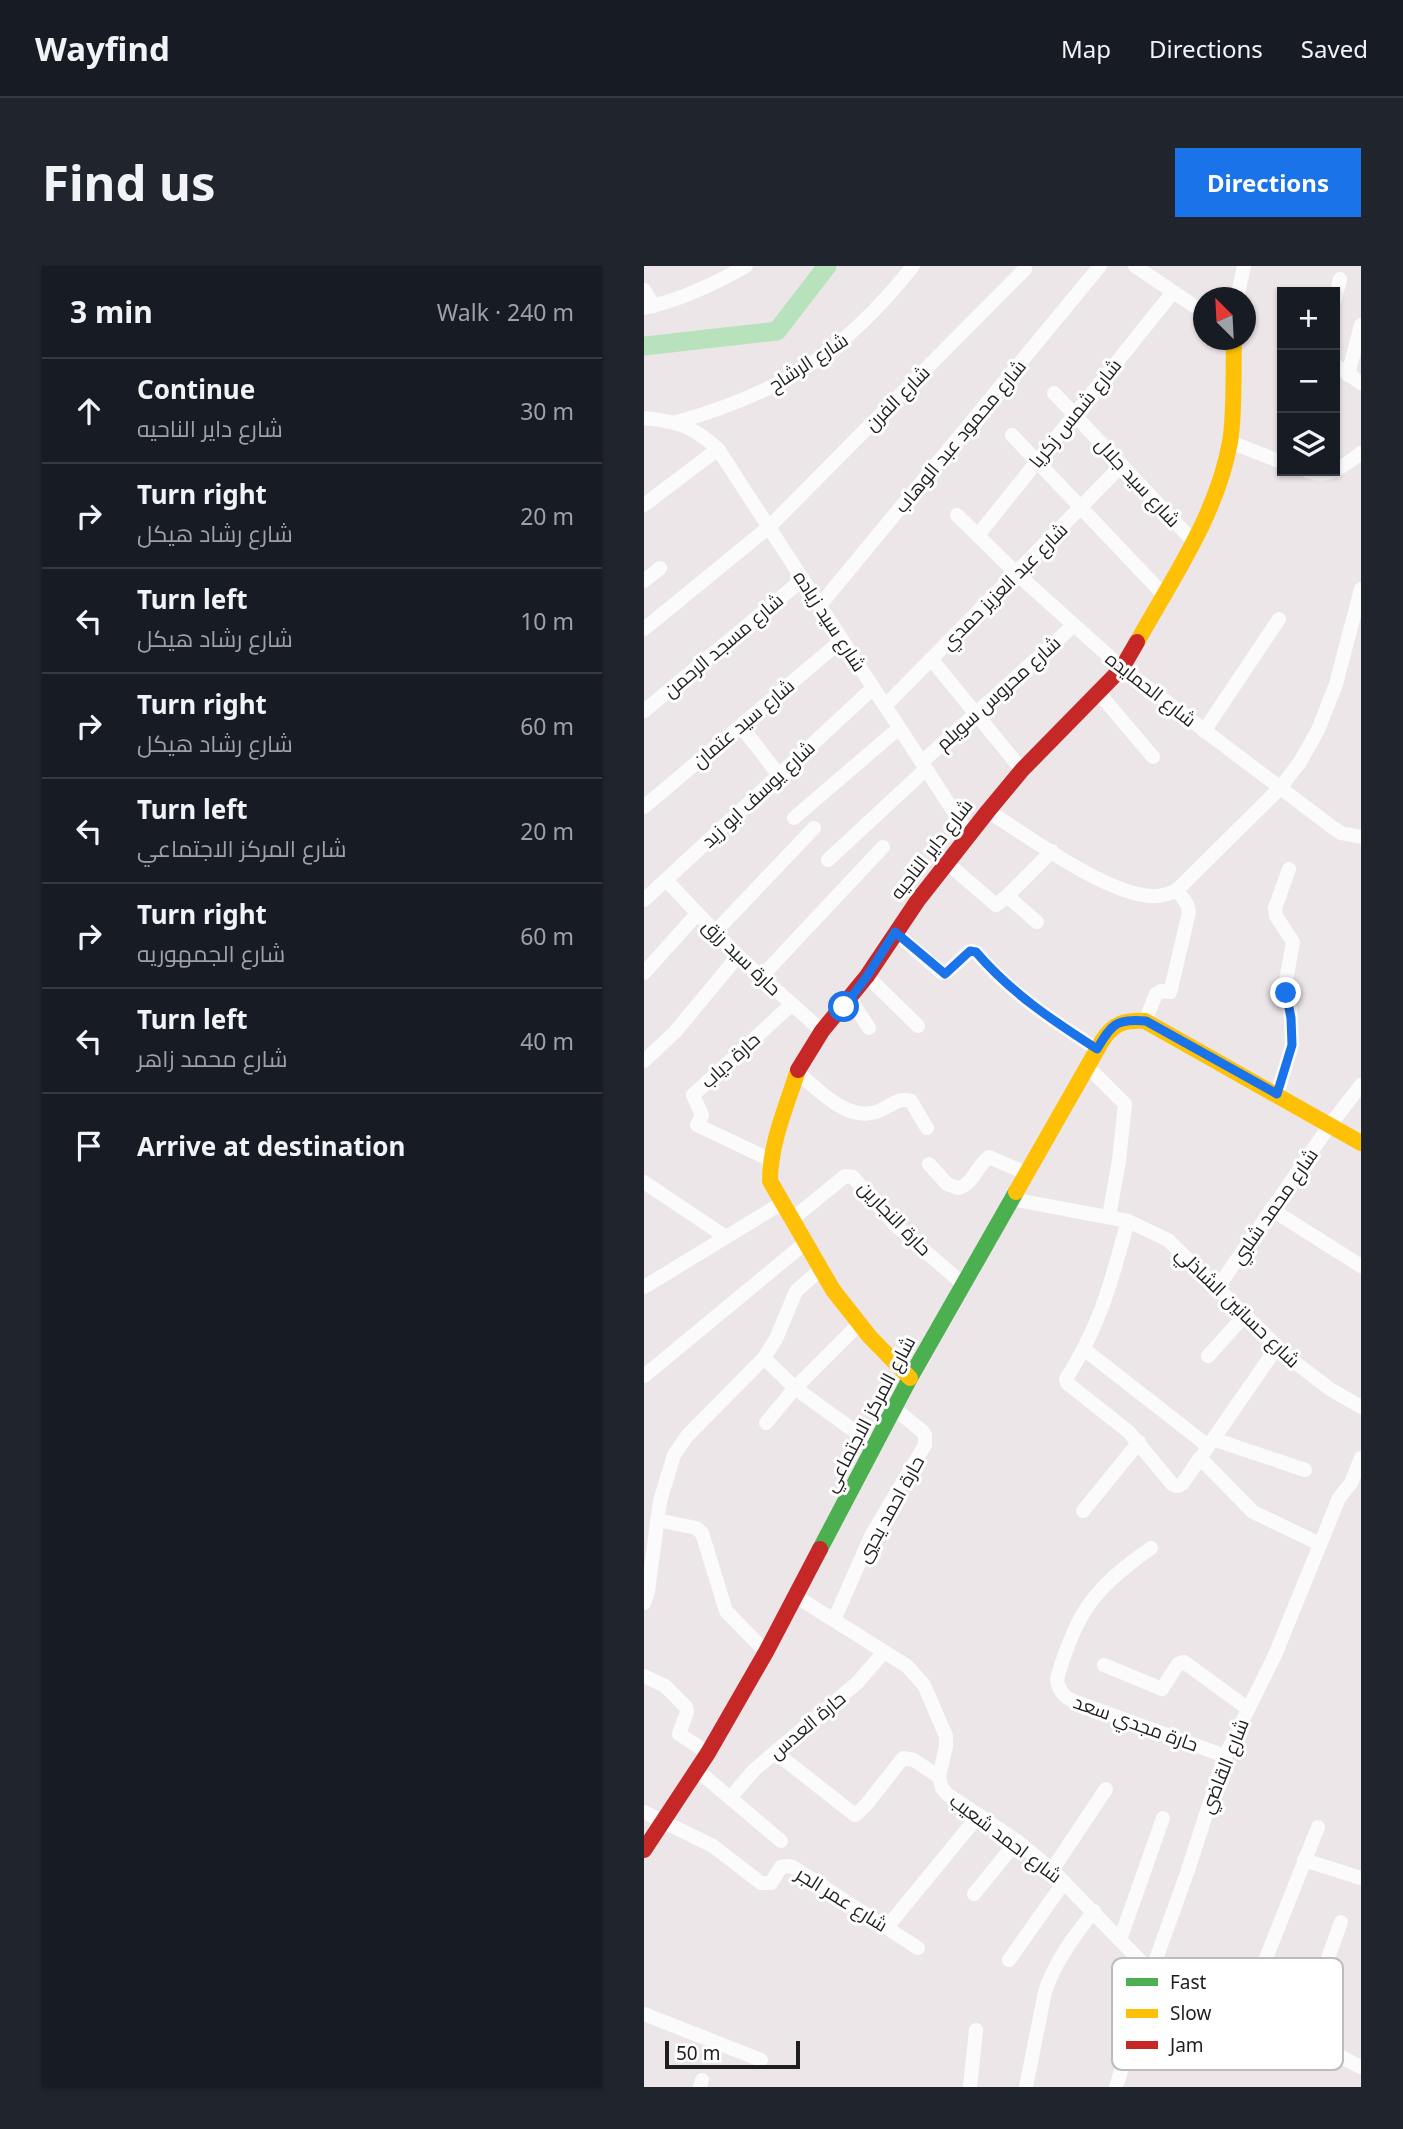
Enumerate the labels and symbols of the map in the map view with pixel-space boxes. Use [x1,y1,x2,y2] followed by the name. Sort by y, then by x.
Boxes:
[1193,287,1256,350] north arrow
[763,327,853,398] street label: شارع الرشاح
[1023,353,1128,474] street label: شارع شمس زكريا
[888,354,1033,519] street label: شارع محمود عبد الوهاب
[859,360,936,437] street label: شارع الفرن
[1089,431,1186,533] street label: شارع سيد جلال
[935,517,1075,657] street label: شارع عبد العزيز حمدي
[787,565,872,677] street label: شارع سيد زياده
[657,587,789,704] street label: شارع مسجد الرحمن
[930,630,1067,757] street label: شارع محروس سويلم
[1100,645,1202,733] street label: شارع الحمايده
[686,673,800,774] street label: شارع سيد عتمان
[696,735,821,854] street label: شارع يوسف ابو زيد
[884,794,979,905] street label: شارع داير الناحيه
[697,913,787,1001] street label: حارة سيد رزق
[1270,977,1301,1008] route end
[828,991,859,1022] route start
[695,1026,765,1094] street label: حارة دياب
[1224,1143,1325,1270] street label: شارع محمد شلبي
[853,1175,937,1261] street label: حارة النجارين
[1169,1241,1306,1375] street label: شارع حسانين الشاذلي
[817,1331,923,1497] street label: شارع المركز الاجتماعي
[850,1451,930,1567] street label: حارة احمد يحيي
[763,1685,851,1765] street label: حارة العدس
[1069,1688,1202,1759] street label: حارة مجدي سعد
[1193,1715,1257,1818] street label: شارع القاضي
[944,1787,1067,1890] street label: شارع احمد شعيب
[790,1860,893,1938] street label: شارع عمر الجر
[1112,1958,1343,2070] legend
[1170,1969,1207,1995] text: Fast
[1170,2000,1211,2026] text: Slow
[1168,2032,1204,2058] text: Jam
[665,2038,800,2070] scale bar

